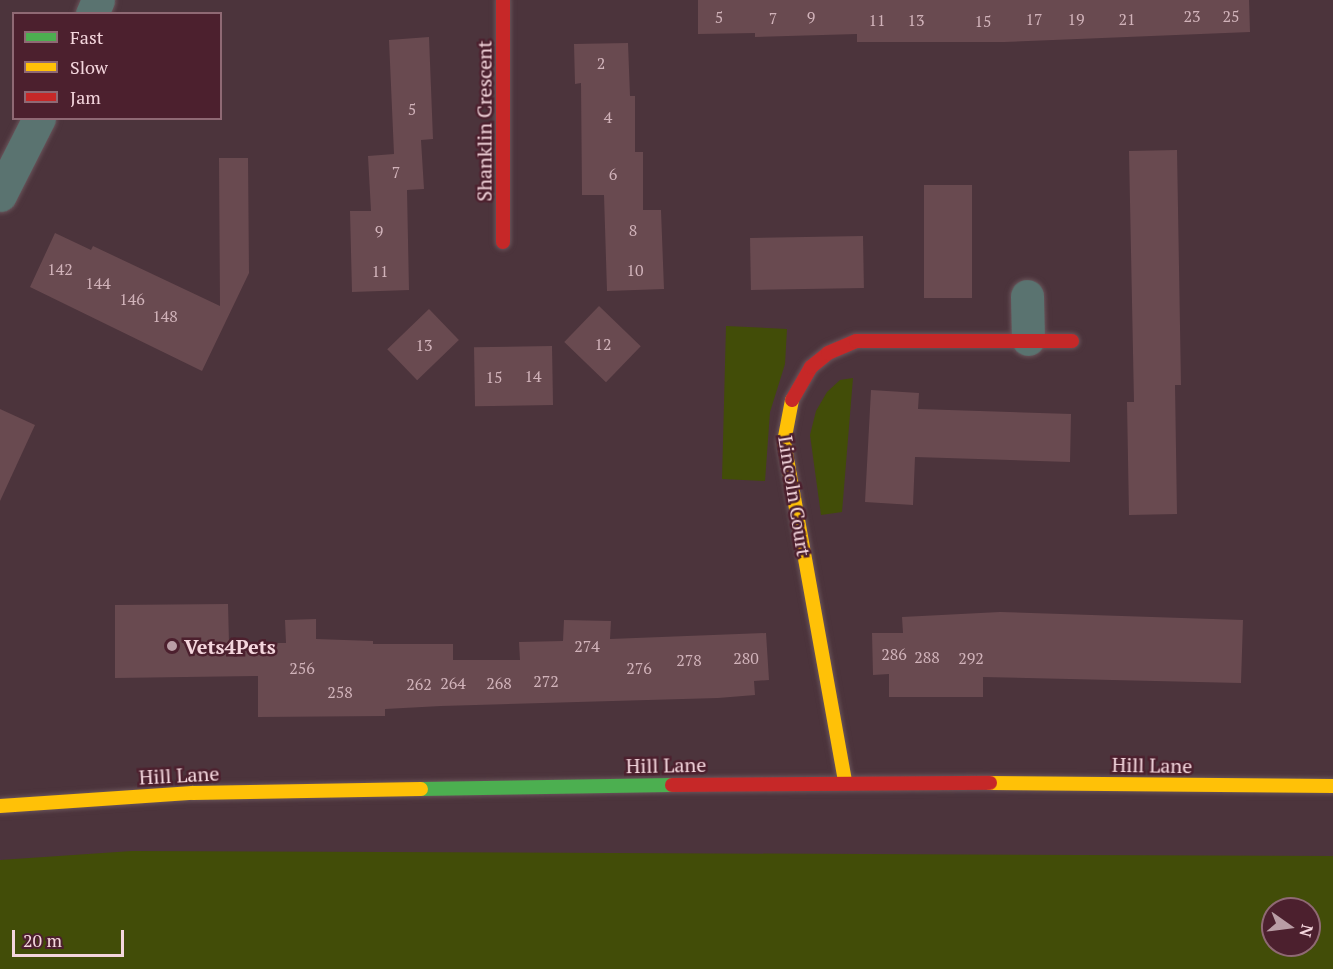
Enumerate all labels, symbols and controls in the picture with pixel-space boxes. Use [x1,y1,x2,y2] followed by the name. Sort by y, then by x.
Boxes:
[1183,6,1201,26] house number: 23
[1222,6,1240,26] house number: 25
[715,7,723,27] house number: 5
[807,7,815,27] house number: 9
[769,8,777,28] house number: 7
[1025,9,1043,29] house number: 17
[1067,9,1085,29] house number: 19
[1118,9,1136,29] house number: 21
[868,10,886,30] house number: 11
[907,10,925,30] house number: 13
[974,11,992,31] house number: 15
[12,12,222,120] legend
[70,25,103,49] text: Fast
[472,40,496,202] street label: Shanklin Crescent
[597,53,605,73] house number: 2
[70,55,108,79] text: Slow
[70,85,101,109] text: Jam
[408,99,416,119] house number: 5
[604,107,612,127] house number: 4
[392,162,400,182] house number: 7
[609,164,617,184] house number: 6
[629,220,637,240] house number: 8
[375,221,383,241] house number: 9
[47,259,73,279] house number: 142
[626,260,644,280] house number: 10
[371,261,389,281] house number: 11
[85,273,111,293] house number: 144
[119,289,145,309] house number: 146
[152,306,178,326] house number: 148
[594,334,612,354] house number: 12
[415,335,433,355] house number: 13
[524,366,542,386] house number: 14
[485,367,503,387] house number: 15
[774,434,816,558] street label: Lincoln Court
[184,634,276,658] place label: Vets4Pets
[574,636,600,656] house number: 274
[165,639,179,653] marker: Vets4Pets
[881,644,907,664] house number: 286
[914,647,940,667] house number: 288
[733,648,759,668] house number: 280
[958,648,984,668] house number: 292
[676,650,702,670] house number: 278
[289,658,315,678] house number: 256
[626,658,652,678] house number: 276
[533,671,559,691] house number: 272
[440,673,466,693] house number: 264
[486,673,512,693] house number: 268
[406,674,432,694] house number: 262
[327,682,353,702] house number: 258
[626,752,706,778] street label: Hill Lane
[1112,752,1192,778] street label: Hill Lane
[138,761,220,789] street label: Hill Lane
[1261,897,1321,957] north arrow
[15,918,128,956] scale bar
[1294,922,1319,939] text: N
[23,928,62,952] text: 20 m

